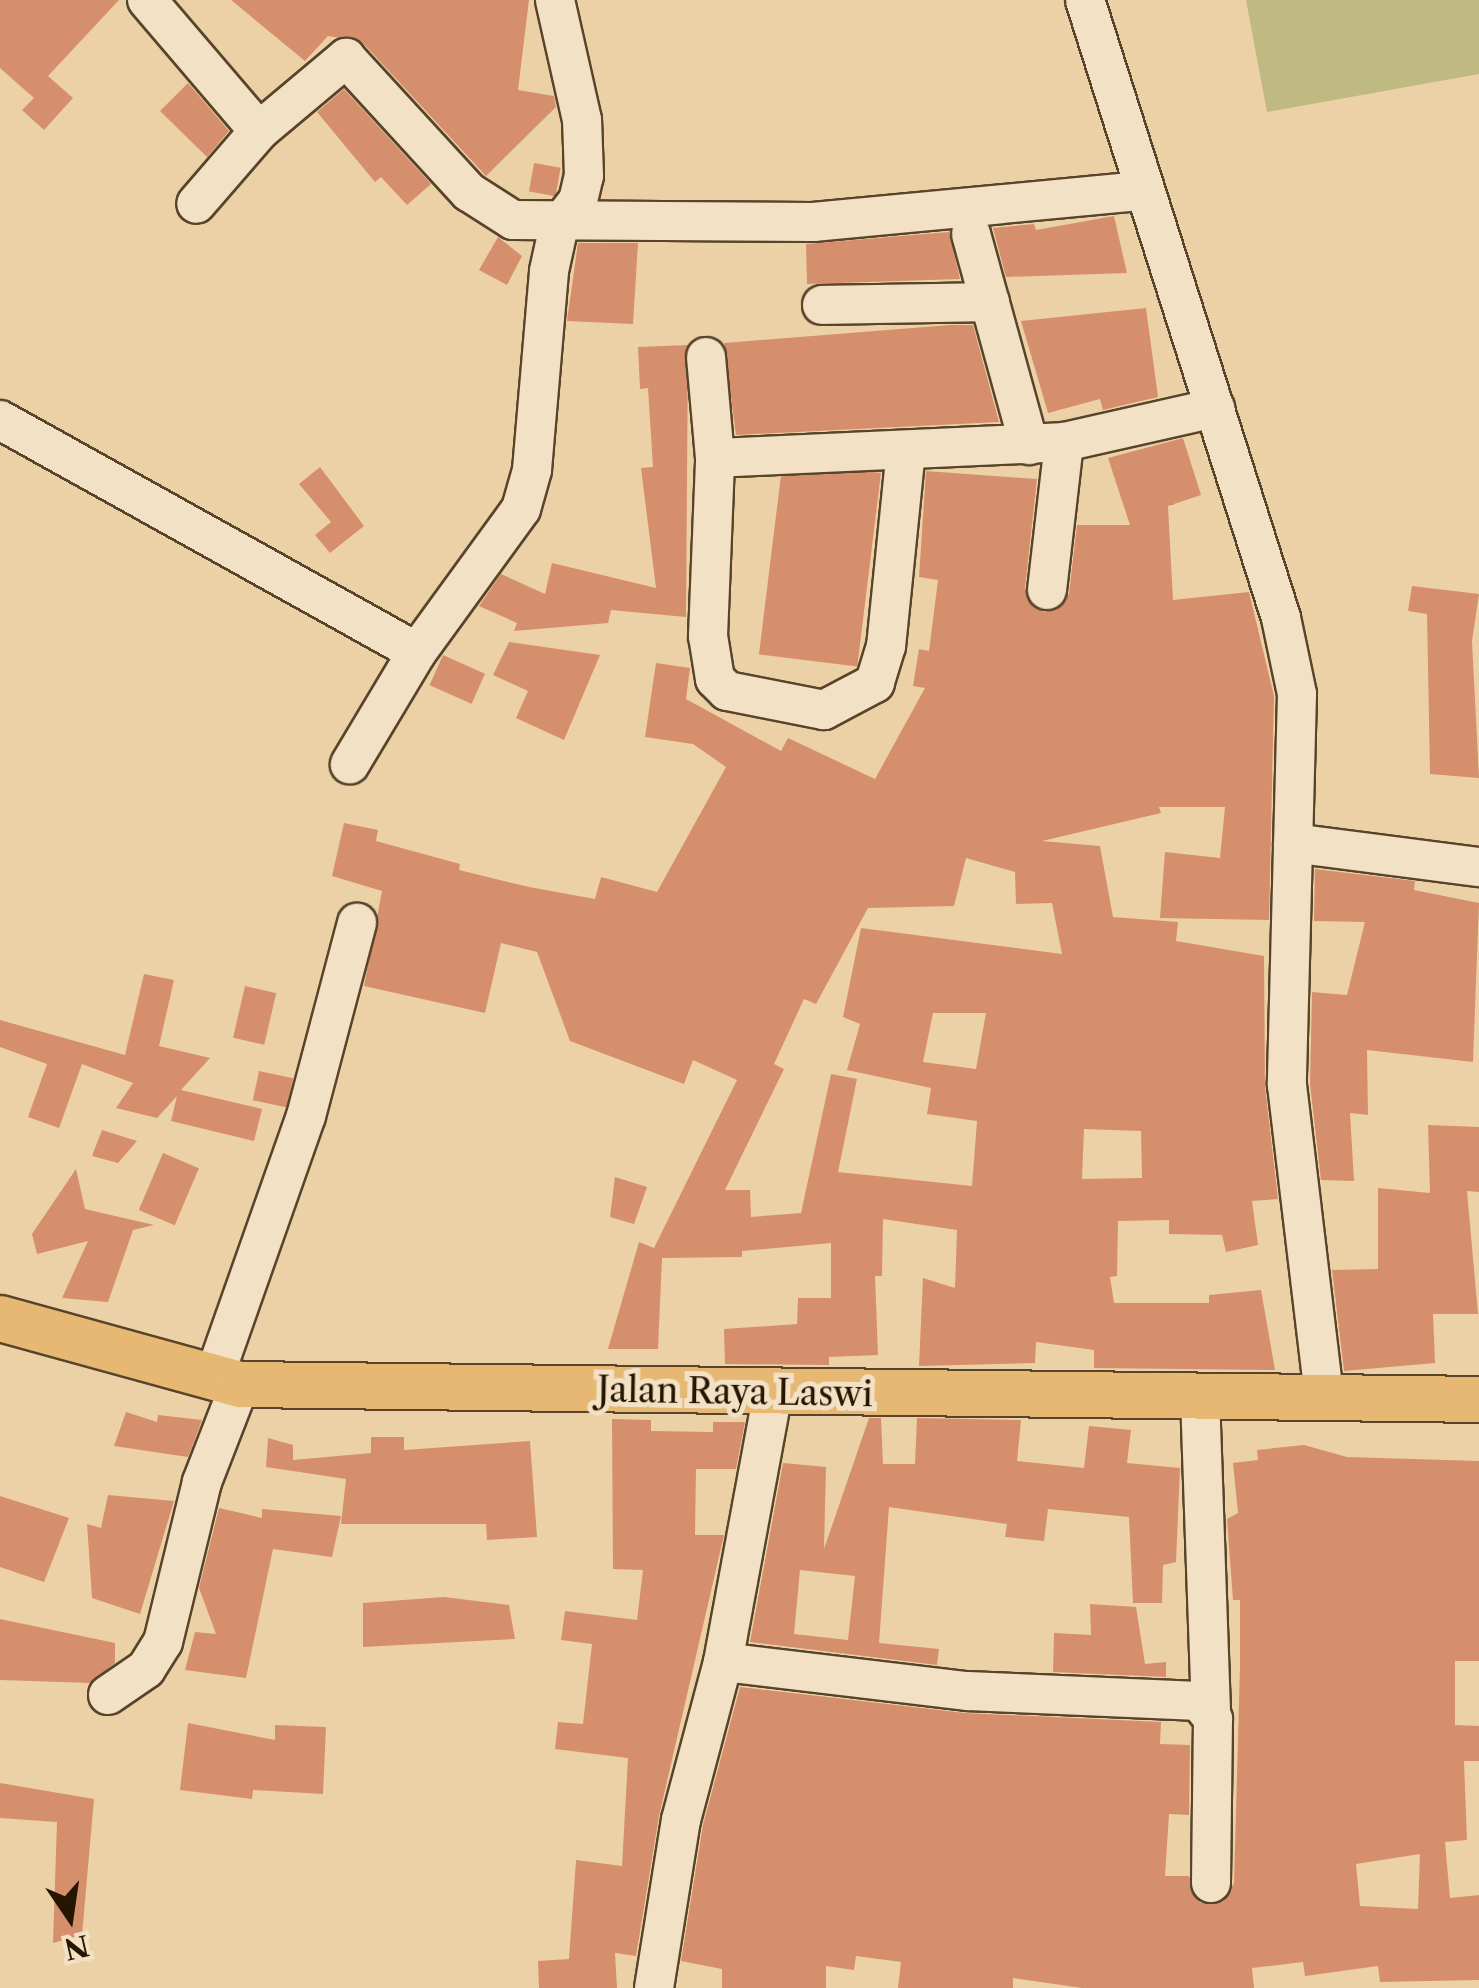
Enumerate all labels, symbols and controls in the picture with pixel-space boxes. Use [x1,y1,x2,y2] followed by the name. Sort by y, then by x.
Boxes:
[597,1369,873,1415] street label: Jalan Raya Laswi
[20,1868,120,1968] north arrow
[61,1928,92,1967] text: N

